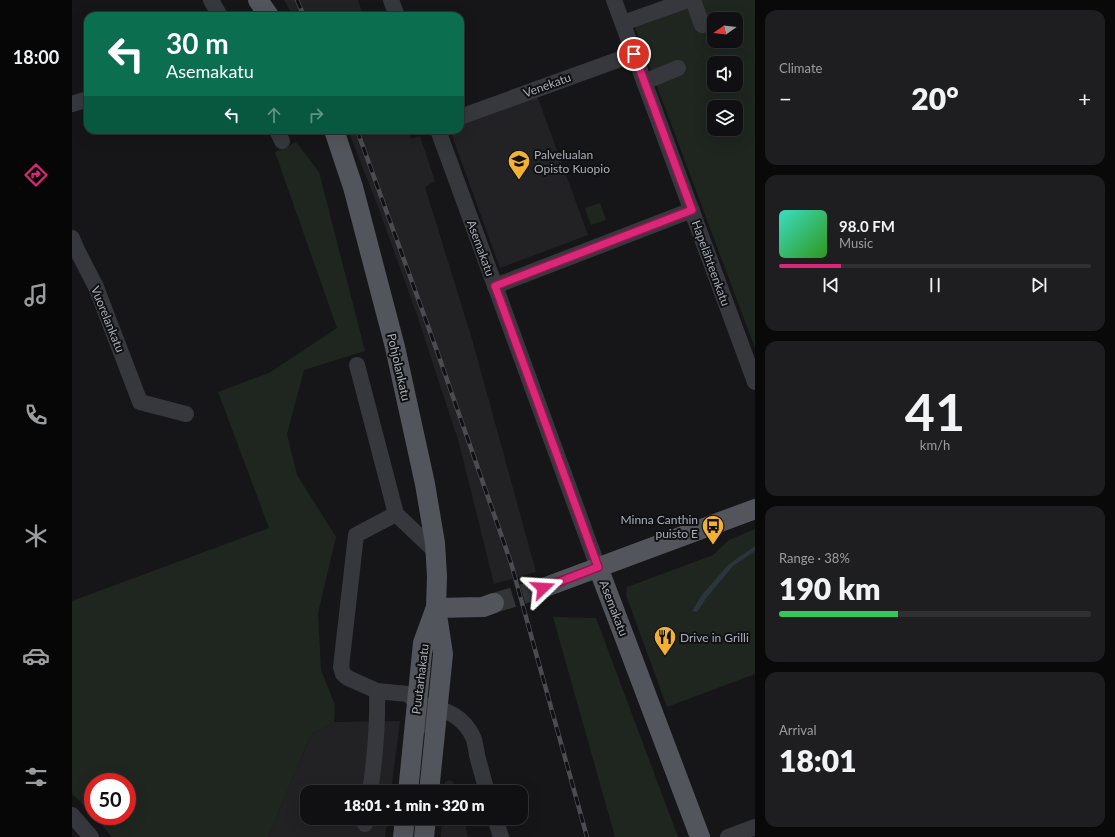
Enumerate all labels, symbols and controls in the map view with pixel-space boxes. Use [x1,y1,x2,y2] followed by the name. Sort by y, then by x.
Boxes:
[707,12,743,48] north arrow
[707,12,743,136] map controls
[166,26,229,60] text: 30 m
[100,28,152,80] icon: left
[617,37,651,71] pin
[623,43,645,65] icon: arrive
[13,46,59,68] text: 18:00
[707,56,743,92] button: sound
[166,60,254,82] text: Asemakatu
[779,60,822,76] text: Climate
[521,69,573,101] street label: Venekatu
[911,80,959,116] text: 20°
[779,85,792,112] text: −
[1078,85,1091,112] text: +
[707,100,743,136] button: layers
[221,104,243,126] icon: left
[263,104,285,126] icon: ahead
[305,104,327,126] icon: right
[534,147,610,176] place label: Palvelualan Opisto Kuopio
[506,148,532,181] school or university icon: Palvelualan Opisto Kuopio
[22,161,50,189] icon: directions
[839,217,895,235] text: 98.0 FM
[464,218,498,278] street label: Asemakatu
[689,218,733,308] street label: Hapelähteenkatu
[839,235,873,251] text: Music
[820,274,842,296] icon: previous
[924,274,946,296] icon: pause
[1028,274,1050,296] icon: next
[22,281,50,309] icon: music
[88,284,128,354] street label: Vuorelankatu
[384,332,414,402] street label: Pohjolankatu
[905,380,965,442] text: 41
[22,401,50,429] icon: phone
[920,437,950,453] text: km/h
[620,512,698,541] place label: Minna Canthin puisto E
[700,513,726,546] bus stop icon: Minna Canthin puisto E
[22,522,50,550] icon: climate
[779,550,850,566] text: Range · 38%
[522,567,564,609] position arrow
[779,570,880,606] text: 190 km
[597,578,631,638] street label: Asemakatu
[652,624,678,657] restaurant icon: Drive in Grilli
[680,630,749,645] place label: Drive in Grilli
[22,642,50,670] icon: car
[408,643,432,715] street label: Puutarhakatu
[779,722,816,738] text: Arrival
[779,742,857,778] text: 18:01
[22,763,50,791] icon: filters
[84,773,136,825] speed limit sign: 50
[343,796,485,814] text: 18:01 · 1 min · 320 m

